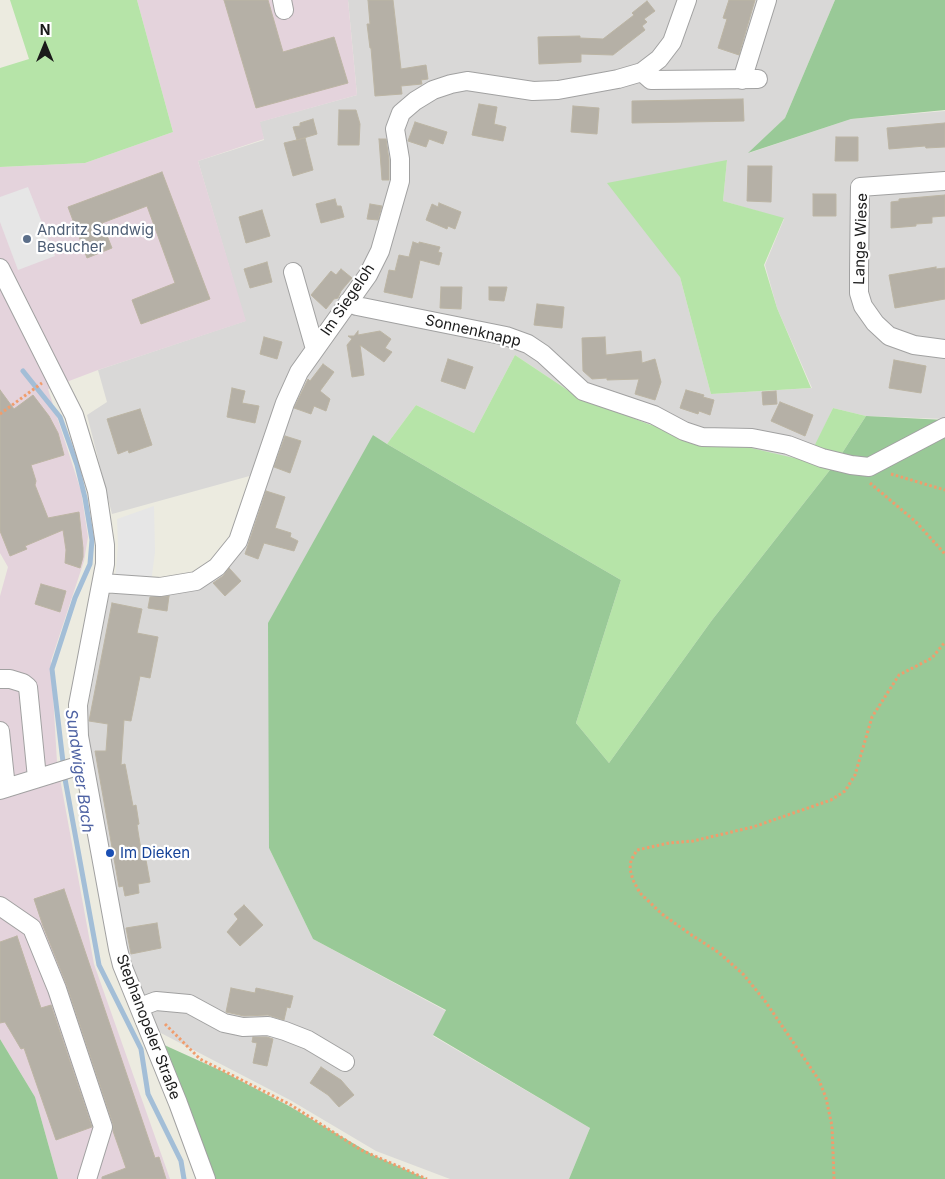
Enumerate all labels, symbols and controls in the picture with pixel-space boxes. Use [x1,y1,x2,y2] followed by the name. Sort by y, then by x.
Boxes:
[20,20,70,70] north arrow
[40,21,50,38] text: N
[850,193,872,285] street label: Lange Wiese
[37,221,154,256] place label: Andritz Sundwig Besucher
[21,233,33,245] marker: Andritz Sundwig Besucher
[317,261,379,339] street label: Im Siegeloh
[423,311,523,351] street label: Sonnenknapp
[61,708,97,834] water label: Sundwiger Bach
[120,844,190,862] place label: Im Dieken
[104,847,116,859] marker: Im Dieken
[112,952,184,1102] street label: Stephanopeler Straße

